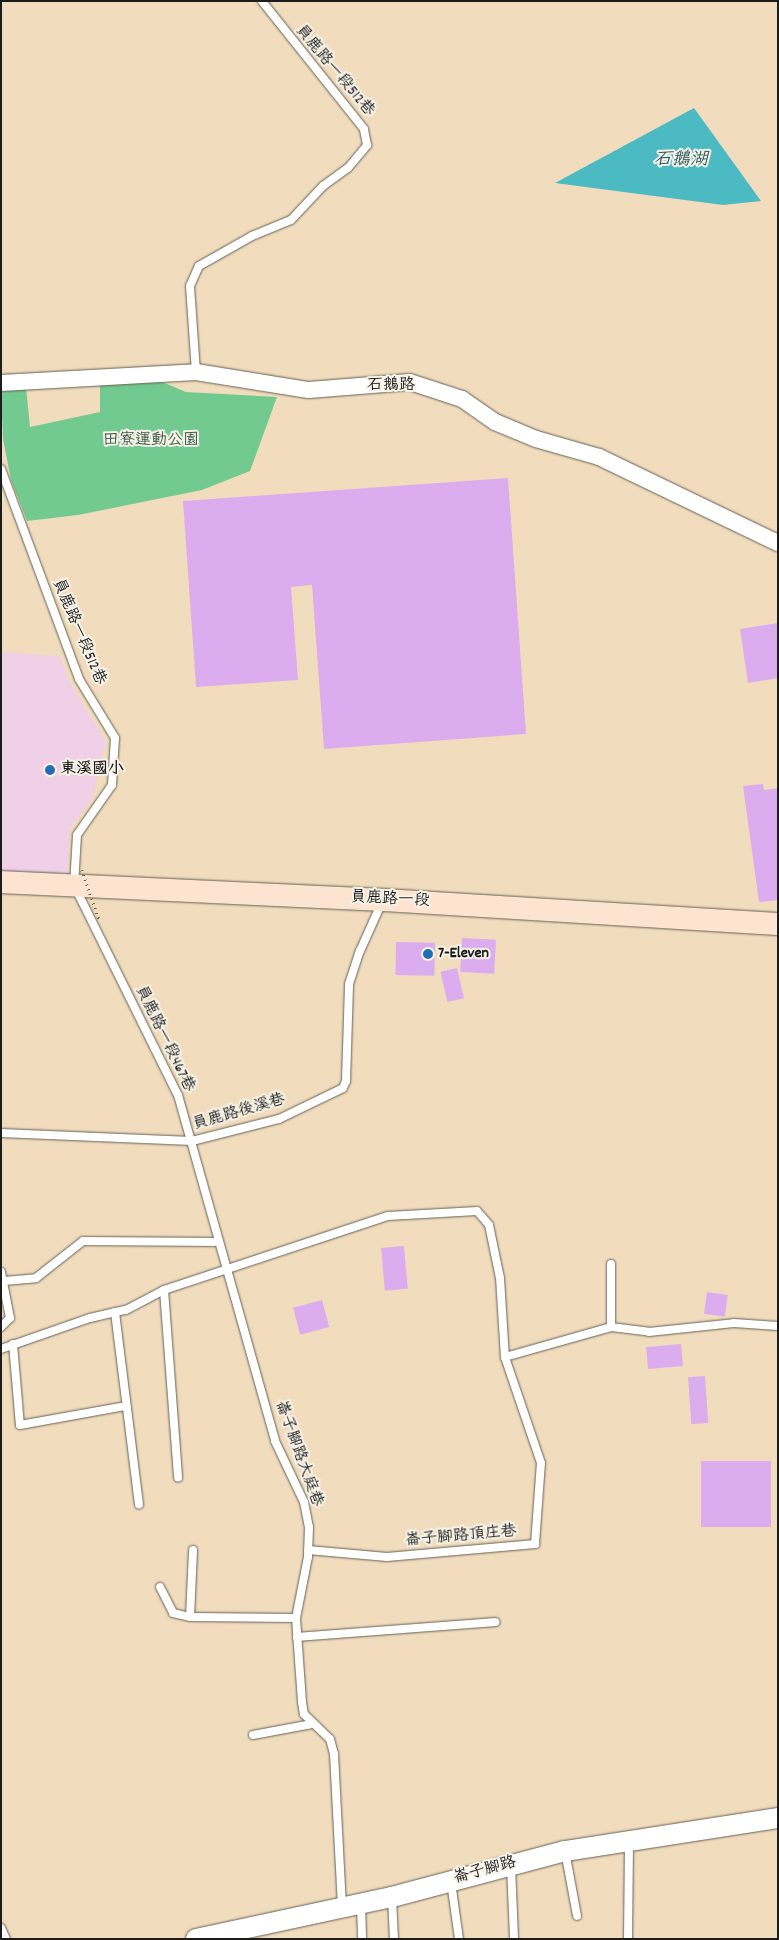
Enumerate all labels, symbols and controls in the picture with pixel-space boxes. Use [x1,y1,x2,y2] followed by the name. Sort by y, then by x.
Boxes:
[290,21,378,121] street label: 員鹿路一段512巷
[654,150,708,172] water label: 石鵝湖
[367,376,415,396] street label: 石鵝路
[103,431,199,451] park label: 田寮運動公園
[47,576,109,688] street label: 員鹿路一段512巷
[60,760,124,780] place label: 東溪國小
[44,764,56,776] marker: 東溪國小
[350,888,430,912] street label: 員鹿路一段
[438,944,489,964] place label: 7-Eleven
[422,948,434,960] marker: 7-Eleven
[130,982,198,1096] street label: 員鹿路一段467巷
[190,1091,288,1135] street label: 員鹿路後溪巷
[270,1398,326,1510] street label: 崙子腳路大庭巷
[404,1523,518,1551] street label: 崙子腳路頂庄巷
[452,1853,518,1889] street label: 崙子腳路

